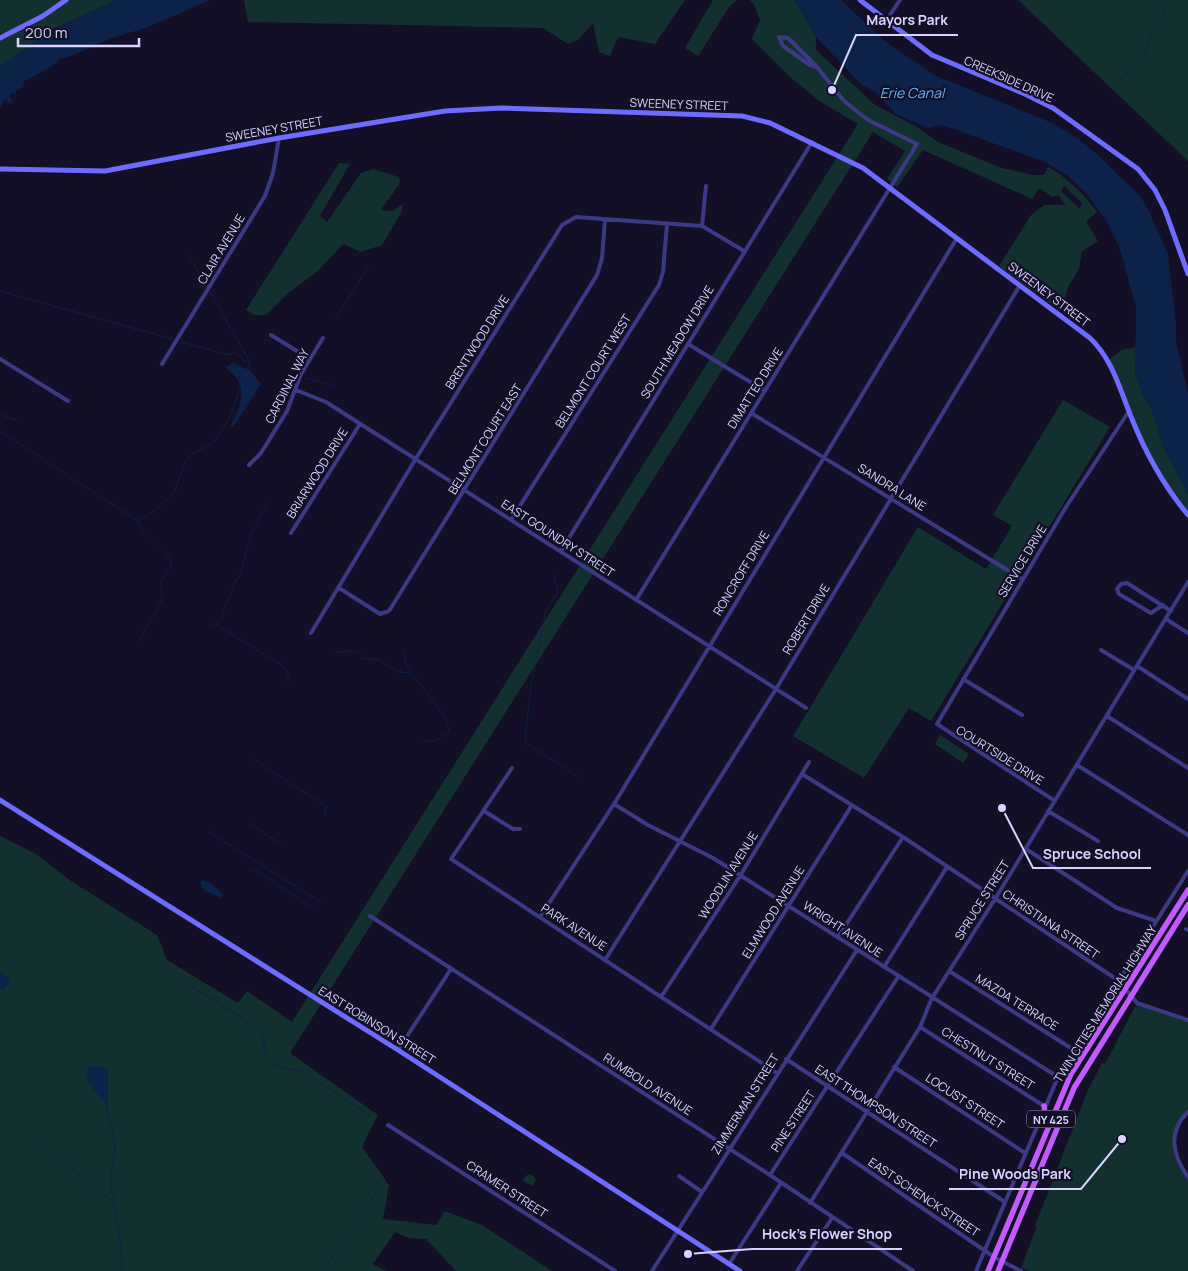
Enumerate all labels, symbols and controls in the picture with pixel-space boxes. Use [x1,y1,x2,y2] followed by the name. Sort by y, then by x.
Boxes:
[856,6,958,35] callout: Mayors Park
[866,10,948,29] text: Mayors Park
[18,15,139,47] scale bar
[25,22,68,43] text: 200 m
[961,52,1057,106] street label: CREEKSIDE DRIVE
[880,83,946,102] water label: Erie Canal
[629,94,729,114] street label: SWEENEY STREET
[224,112,325,146] street label: SWEENEY STREET
[193,210,249,287] street label: CLAIR AVENUE
[1004,258,1094,331] street label: SWEENEY STREET
[636,282,718,402] street label: SOUTH MEADOW DRIVE
[441,291,513,392] street label: BRENTWOOD DRIVE
[551,310,635,431] street label: BELMONT COURT WEST
[723,344,787,432] street label: DIMATTEO DRIVE
[261,345,313,426] street label: CARDINAL WAY
[444,380,526,498] street label: BELMONT COURT EAST
[282,424,352,522] street label: BRIARWOOD DRIVE
[855,459,930,515] street label: SANDRA LANE
[498,495,619,581] street label: EAST GOUNDRY STREET
[994,521,1051,601] street label: SERVICE DRIVE
[709,527,773,619] street label: RONCROFF DRIVE
[778,580,834,658] street label: ROBERT DRIVE
[953,721,1047,789] street label: COURTSIDE DRIVE
[694,828,762,922] street label: WOODLIN AVENUE
[1033,839,1151,868] callout: Spruce School
[1043,844,1141,863] text: Spruce School
[951,856,1014,943] street label: SPRUCE STREET
[738,862,808,962] street label: ELMWOOD AVENUE
[999,885,1103,963] street label: CHRISTIANA STREET
[800,897,886,961] street label: WRIGHT AVENUE
[538,899,610,955] street label: PARK AVENUE
[1049,922,1161,1086] street label: TWIN CITIES MEMORIAL HIGHWAY
[972,970,1062,1034] street label: MAZDA TERRACE
[315,982,439,1068] street label: EAST ROBINSON STREET
[938,1023,1038,1094] street label: CHESTNUT STREET
[600,1049,696,1119] street label: RUMBOLD AVENUE
[707,1050,783,1158] street label: ZIMMERMAN STREET
[812,1060,941,1152] street label: EAST THOMPSON STREET
[922,1069,1008,1133] street label: LOCUST STREET
[767,1086,820,1155] street label: PINE STREET
[1027,1110,1075,1128] road number: NY 425
[865,1153,984,1241] street label: EAST SCHENCK STREET
[463,1156,552,1222] street label: CRAMER STREET
[949,1160,1081,1189] callout: Pine Woods Park
[959,1164,1071,1183] text: Pine Woods Park
[752,1220,902,1249] callout: Hock's Flower Shop
[762,1224,892,1243] text: Hock's Flower Shop

